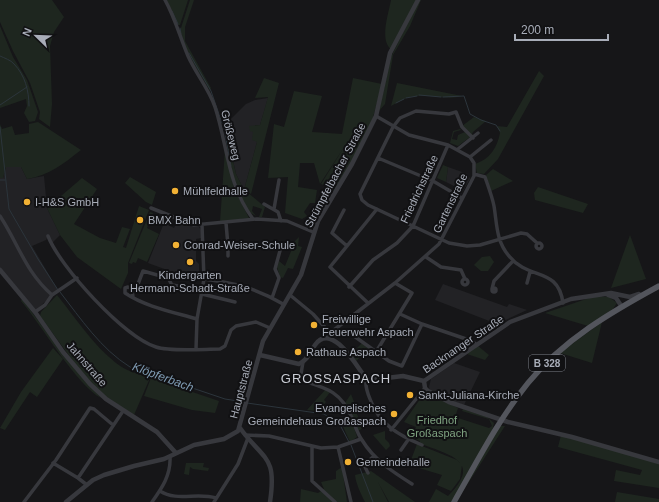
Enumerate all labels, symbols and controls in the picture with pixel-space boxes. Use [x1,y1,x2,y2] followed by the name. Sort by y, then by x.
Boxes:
[16,16,56,56] north arrow
[515,16,608,42] scale bar
[521,23,554,37] text: 200 m
[20,26,34,38] text: N
[219,109,243,161] street label: Größeweg
[302,121,368,229] street label: Strümpfelbacher Straße
[398,153,440,225] street label: Friedrichstraße
[430,171,470,235] street label: Gartenstraße
[183,185,248,197] place label: Mühlfeldhalle
[170,186,180,196] marker: Mühlfeldhalle
[35,196,99,208] place label: I-H&S GmbH
[22,197,32,207] marker: I-H&S GmbH
[148,214,201,226] place label: BMX Bahn
[135,215,145,225] marker: BMX Bahn
[184,239,295,251] place label: Conrad-Weiser-Schule
[171,240,181,250] marker: Conrad-Weiser-Schule
[185,257,195,267] marker: Kindergarten Hermann-Schadt-Straße
[130,269,250,294] place label: Kindergarten Hermann-Schadt-Straße
[322,313,414,338] place label: Freiwillige Feuerwehr Aspach
[420,313,506,375] street label: Backnanger Straße
[309,320,319,330] marker: Freiwillige Feuerwehr Aspach
[64,339,110,389] street label: Jahnstraße
[306,346,386,358] place label: Rathaus Aspach
[293,347,303,357] marker: Rathaus Aspach
[529,355,565,371] road number: B 328
[227,358,255,420] street label: Hauptstraße
[131,359,196,395] water label: Klöpferbach
[281,371,391,386] district label: GROSSASPACH
[418,389,520,401] place label: Sankt-Juliana-Kirche
[405,390,415,400] marker: Sankt-Juliana-Kirche
[248,402,386,427] place label: Evangelisches Gemeindehaus Großaspach
[389,409,399,419] marker: Evangelisches Gemeindehaus Großaspach
[407,414,467,439] park label: Friedhof Großaspach
[356,456,430,468] place label: Gemeindehalle
[343,457,353,467] marker: Gemeindehalle

